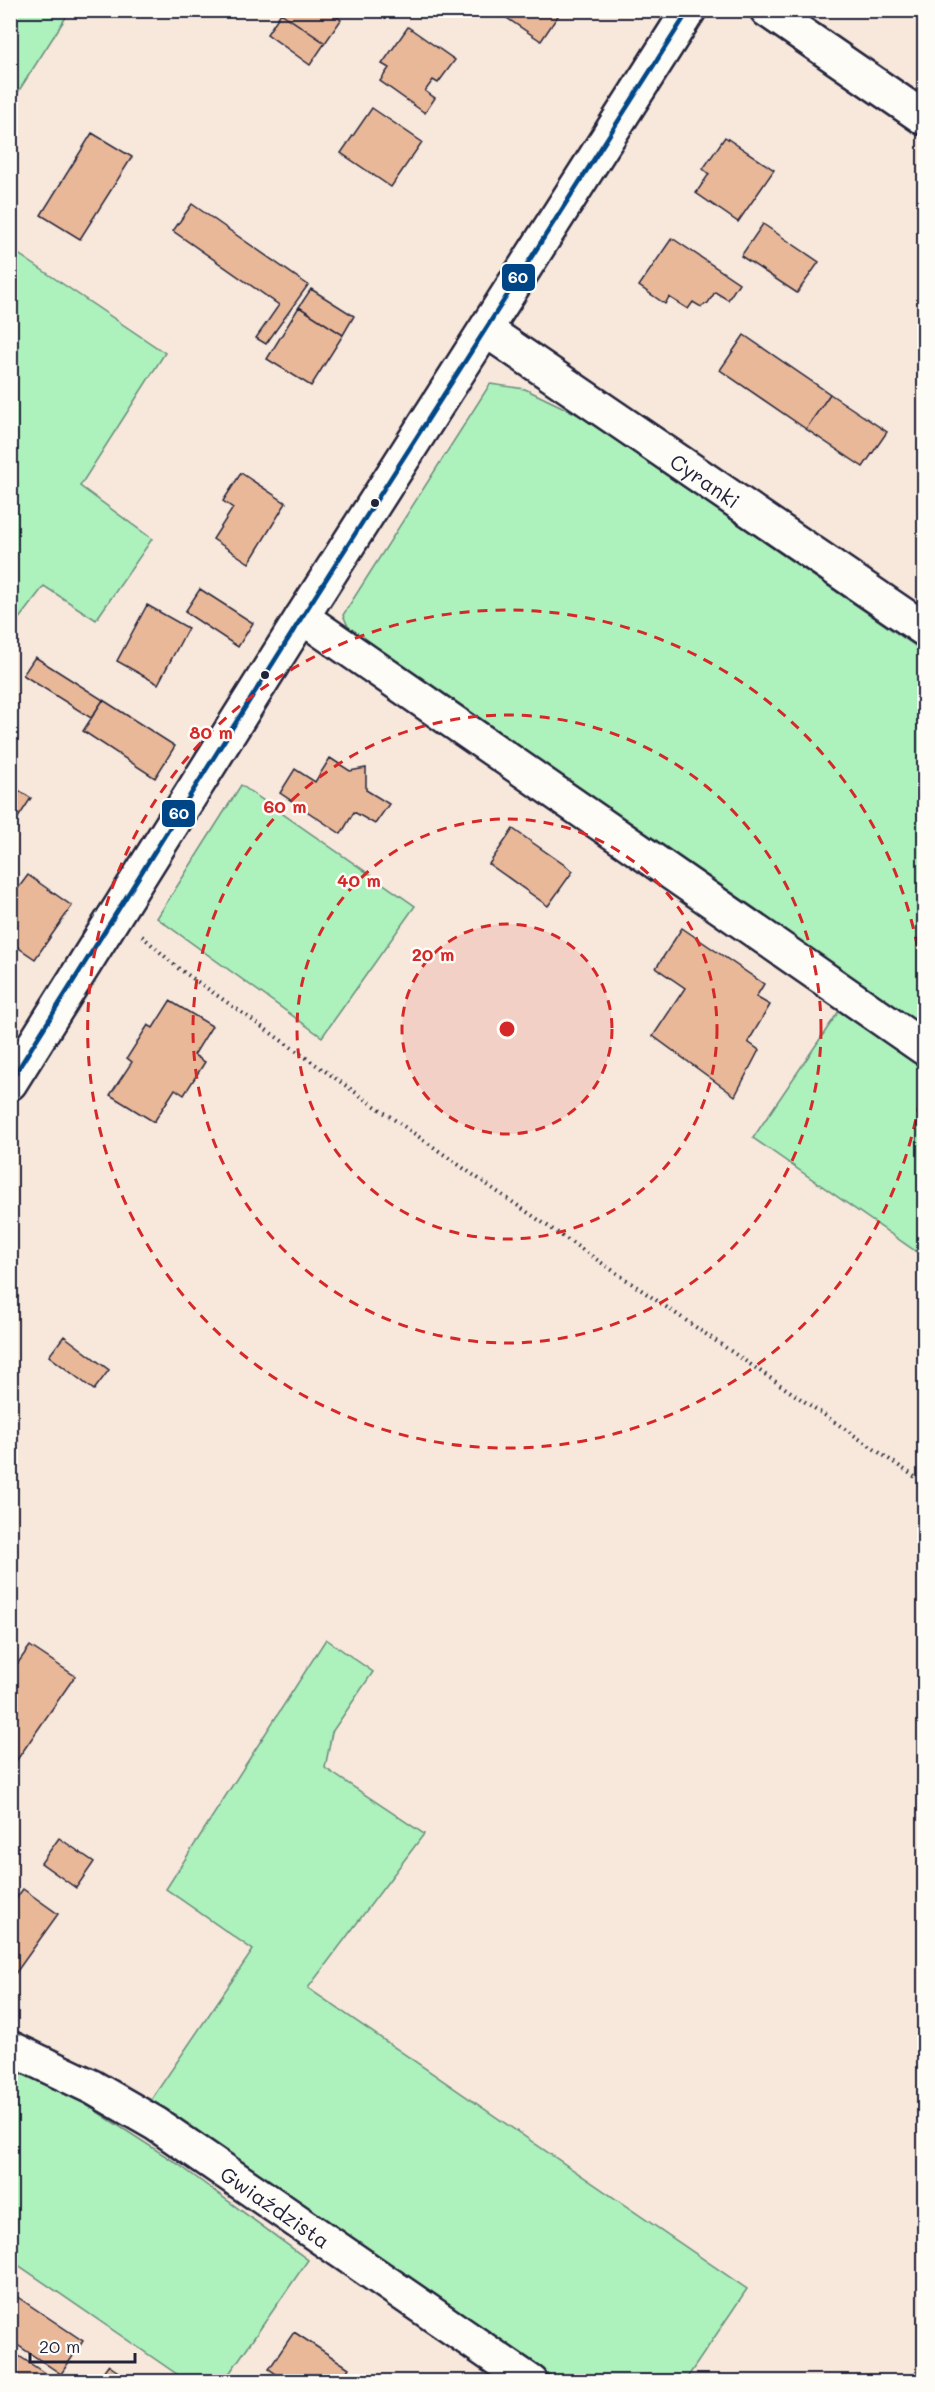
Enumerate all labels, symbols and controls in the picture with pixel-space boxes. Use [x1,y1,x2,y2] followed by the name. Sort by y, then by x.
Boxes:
[501,263,536,292] line badge: 60
[508,266,528,287] text: 60
[666,447,746,513] street label: Cyranki
[369,497,381,509] unlabelled marker
[259,669,271,681] unlabelled marker
[189,720,233,744] text: 80 m
[263,794,307,818] text: 60 m
[161,799,196,828] line badge: 60
[169,802,189,823] text: 60
[337,868,381,892] text: 40 m
[412,942,454,966] text: 20 m
[497,1019,517,1039] centre of rings
[216,2159,336,2253] street label: Gwiaździsta
[30,2326,135,2364] scale bar
[39,2334,80,2358] text: 20 m

